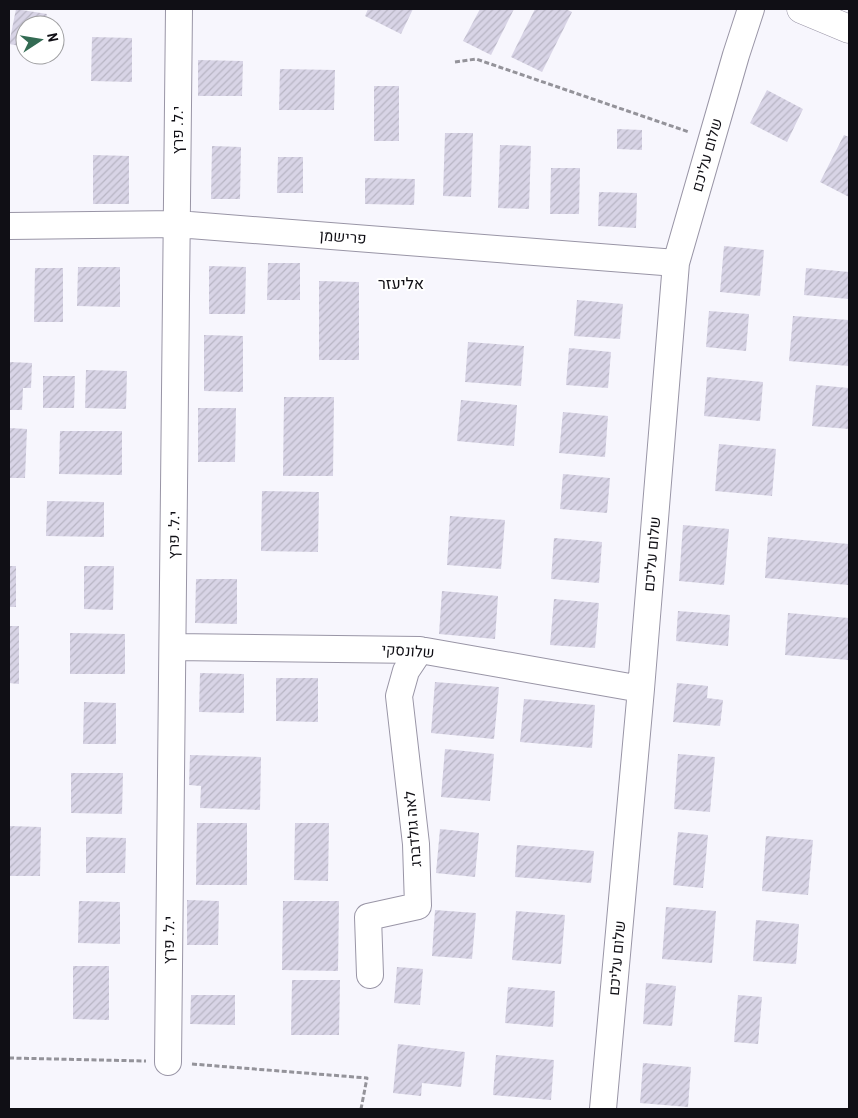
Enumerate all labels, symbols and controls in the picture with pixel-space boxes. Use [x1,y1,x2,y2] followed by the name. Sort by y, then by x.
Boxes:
[15,15,65,65] north arrow
[44,31,61,43] text: N
[169,106,187,154] street label: י.ל. פרץ
[688,116,726,194] street label: שלום עליכם
[319,226,367,248] street label: פרישמן
[378,274,424,293] district label: אליעזר
[165,511,183,559] street label: י.ל. פרץ
[640,516,664,592] street label: שלום עליכם
[381,640,435,662] street label: שלונסקי
[401,790,425,868] street label: לאה גולדברג
[160,916,178,964] street label: י.ל. פרץ
[605,920,629,996] street label: שלום עליכם

